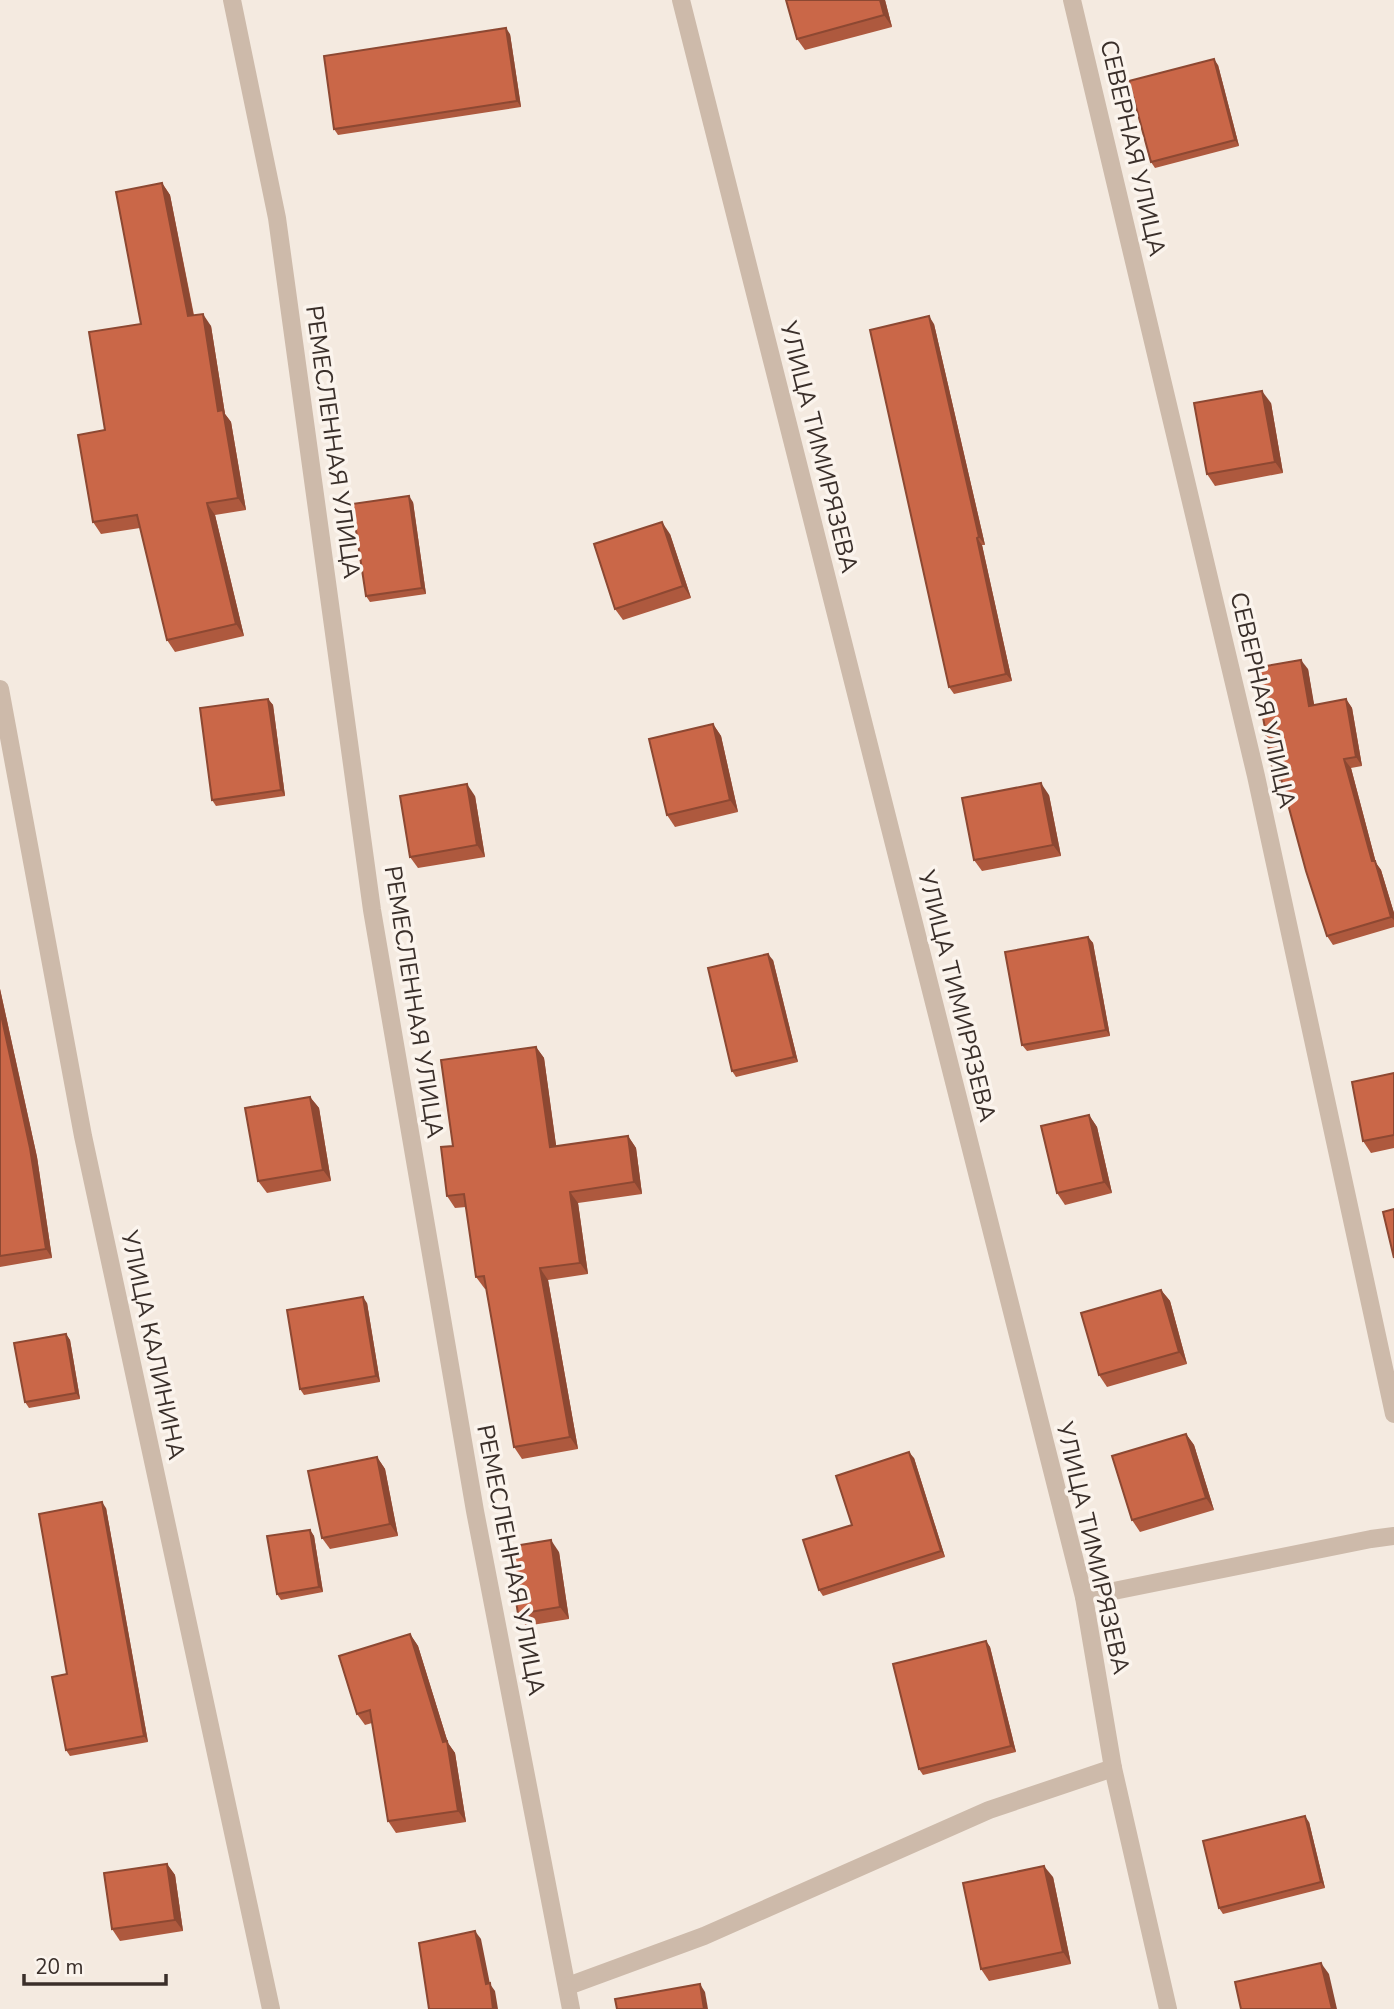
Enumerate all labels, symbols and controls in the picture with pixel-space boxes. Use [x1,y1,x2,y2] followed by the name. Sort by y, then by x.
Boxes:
[1093,37,1174,260] street label: СЕВЕРНАЯ УЛИЦА
[298,303,368,581] street label: РЕМЕСЛЕННАЯ УЛИЦА
[772,317,866,577] street label: УЛИЦА ТИМИРЯЗЕВА
[1223,589,1304,812] street label: СЕВЕРНАЯ УЛИЦА
[377,864,451,1141] street label: РЕМЕСЛЕННАЯ УЛИЦА
[910,866,1004,1126] street label: УЛИЦА ТИМИРЯЗЕВА
[113,1227,193,1463] street label: УЛИЦА КАЛИНИНА
[1048,1418,1138,1678] street label: УЛИЦА ТИМИРЯЗЕВА
[469,1422,553,1699] street label: РЕМЕСЛЕННАЯ УЛИЦА
[24,1942,166,1986] scale bar
[35,1953,84,1981] text: 20 m

